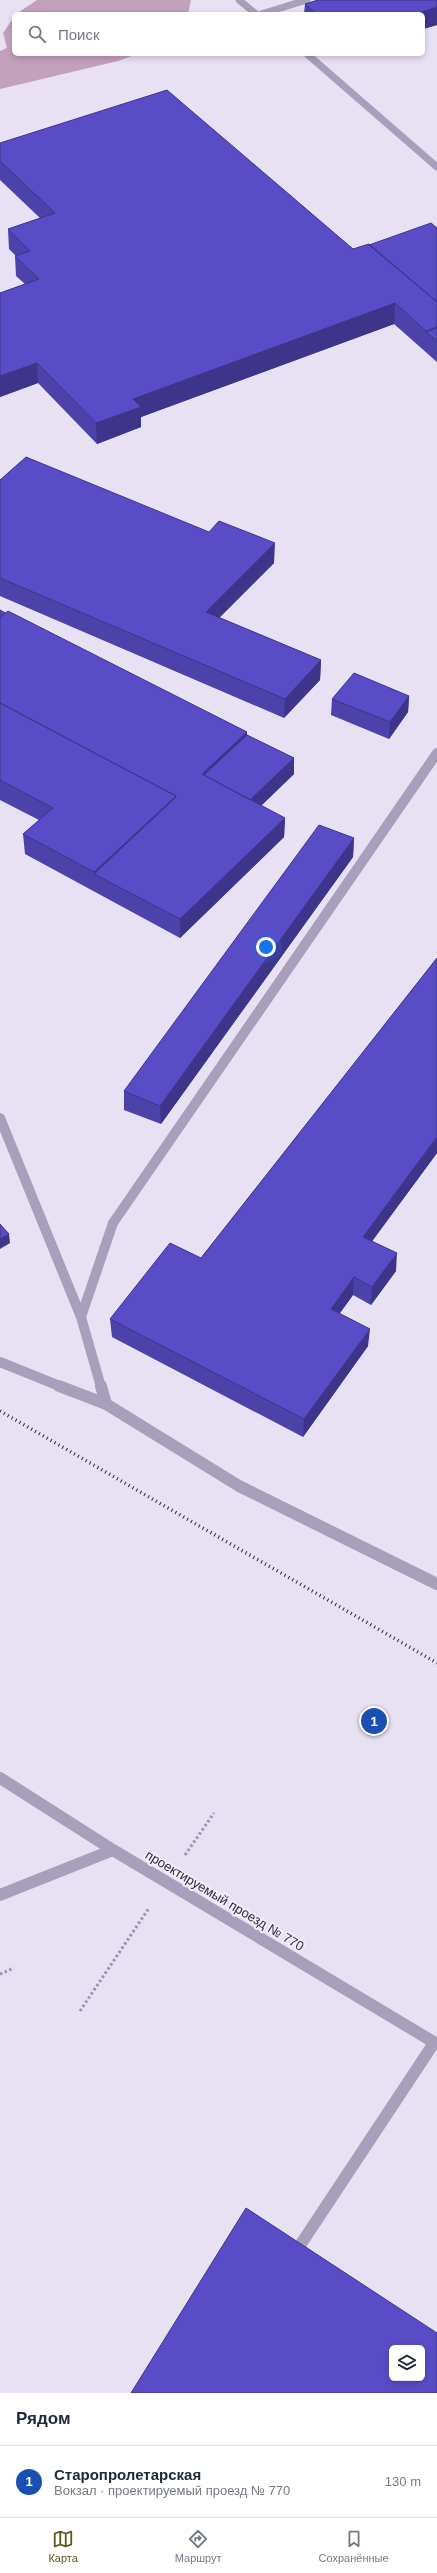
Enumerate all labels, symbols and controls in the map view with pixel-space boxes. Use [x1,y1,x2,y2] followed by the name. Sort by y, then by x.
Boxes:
[12,12,425,56] search box
[26,23,48,45] icon: search
[58,26,100,43] text: Поиск
[256,937,276,957] your location
[361,1706,387,1736] pin: 1
[143,1847,307,1954] street label: проектируемый проезд № 770
[389,2345,425,2381] map controls
[389,2345,425,2381] button: layers
[16,2409,71,2428] text: Рядом
[54,2466,201,2483] text: Старопролетарская
[25,2474,33,2489] text: 1
[385,2474,421,2489] text: 130 m
[54,2483,290,2498] text: Вокзал · проектируемый проезд № 770
[48,2528,78,2564] tab: Карта
[175,2528,222,2564] tab: Маршрут
[319,2528,389,2564] tab: Сохранённые

